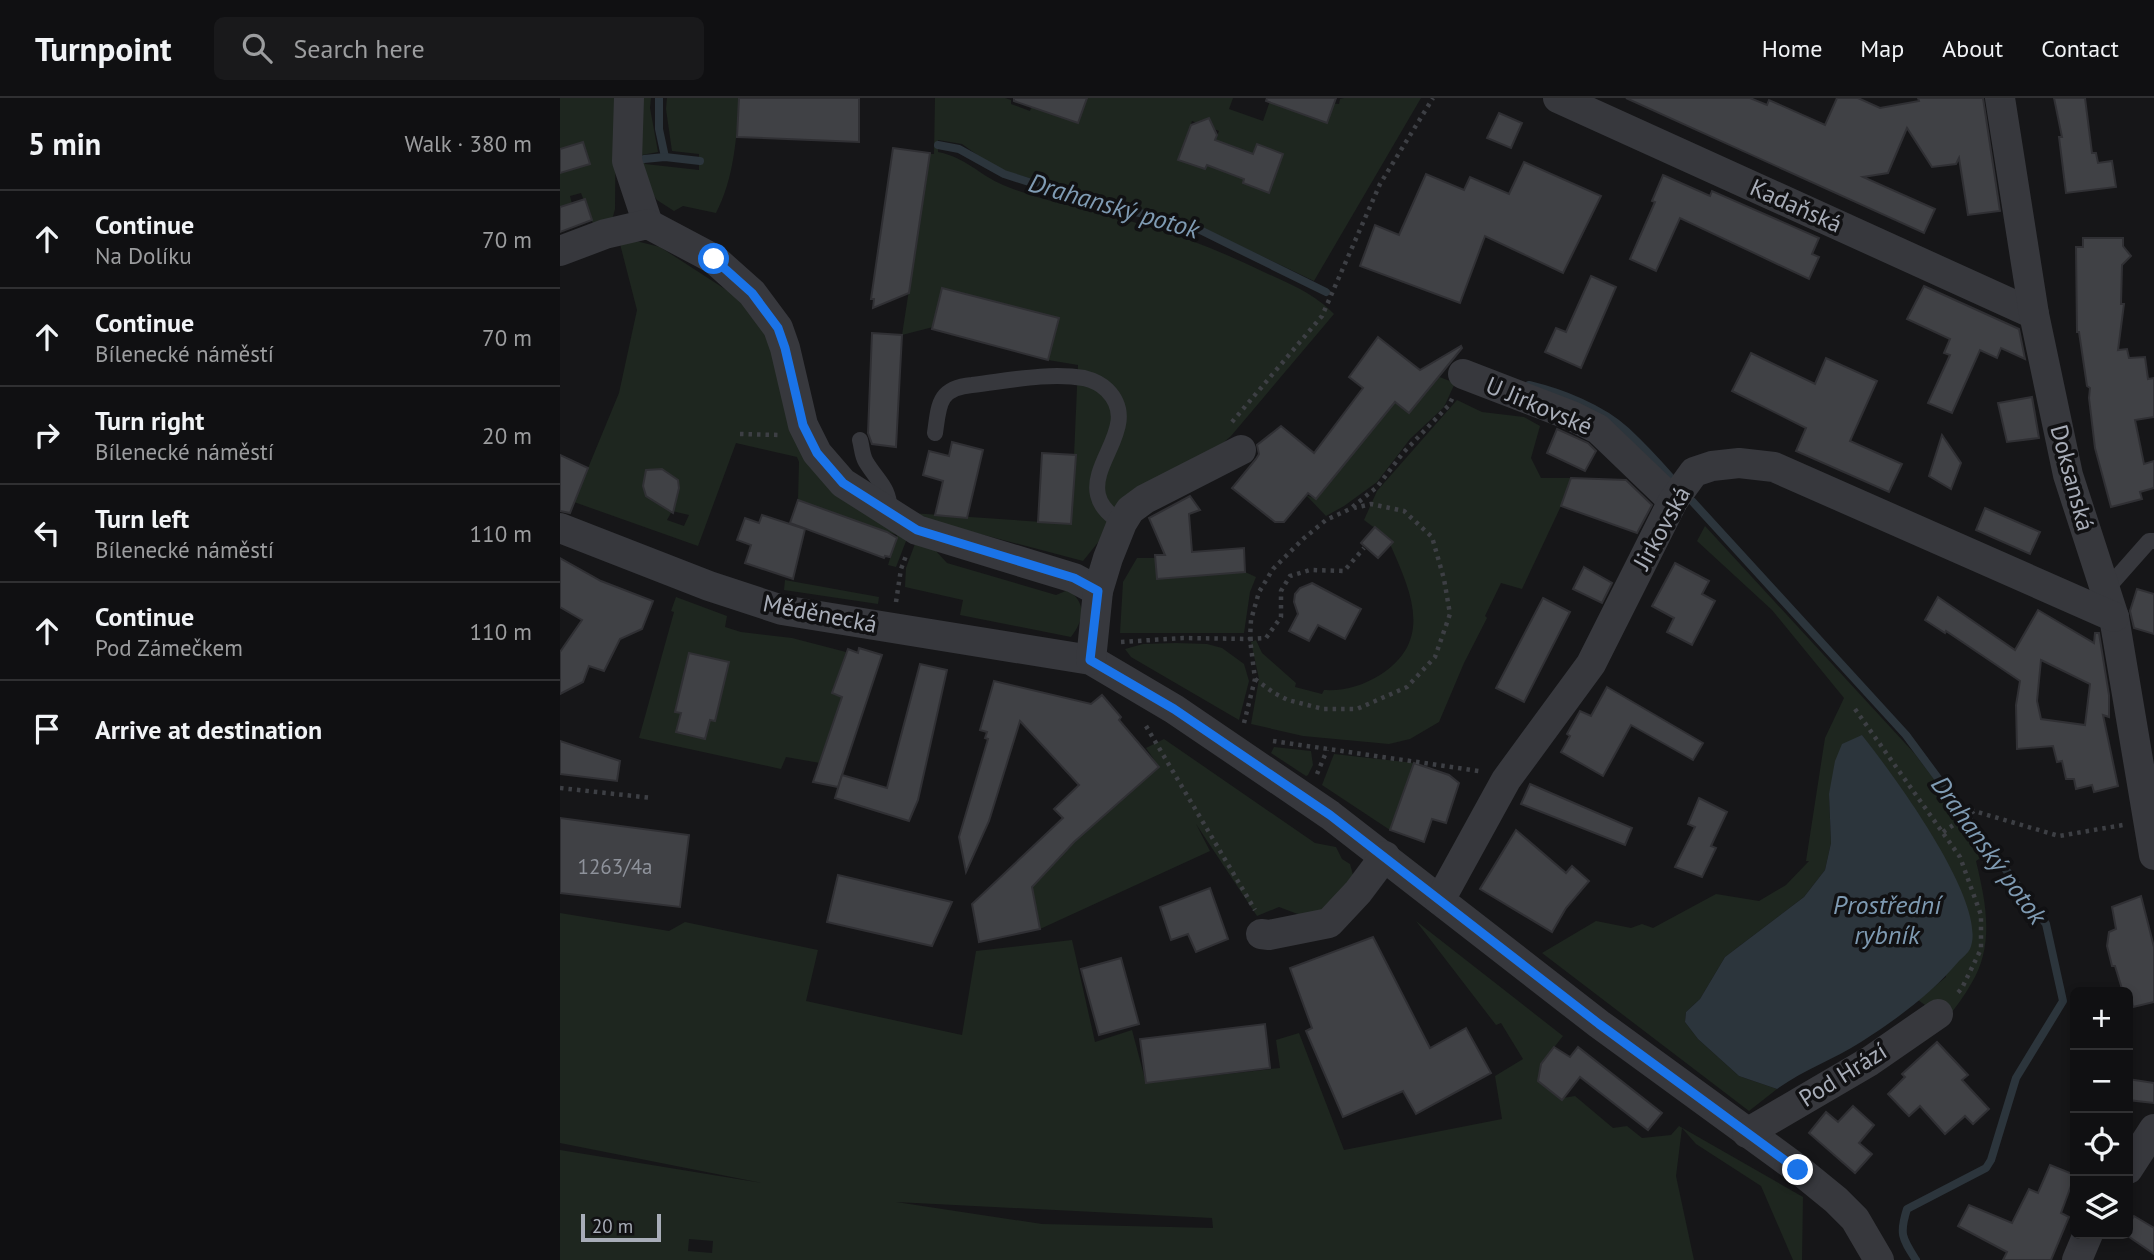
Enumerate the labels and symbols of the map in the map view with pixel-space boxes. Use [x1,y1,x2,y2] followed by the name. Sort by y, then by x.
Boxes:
[1025,165,1204,246] water label: Drahanský potok
[1745,172,1847,239] street label: Kadaňská
[698,243,729,274] route start
[1481,369,1597,442] street label: U Jirkovské
[2043,421,2102,534] street label: Doksanská
[1626,481,1697,576] street label: Jirkovská
[760,587,880,640] street label: Měděnecká
[1924,769,2055,932] water label: Drahanský potok
[577,853,653,880] house number: 1263/4a
[1833,888,1944,951] water label: Prostřední rybník
[1793,1035,1893,1114] street label: Pod Hrází
[1782,1154,1813,1185] route end
[581,1211,662,1243] scale bar

